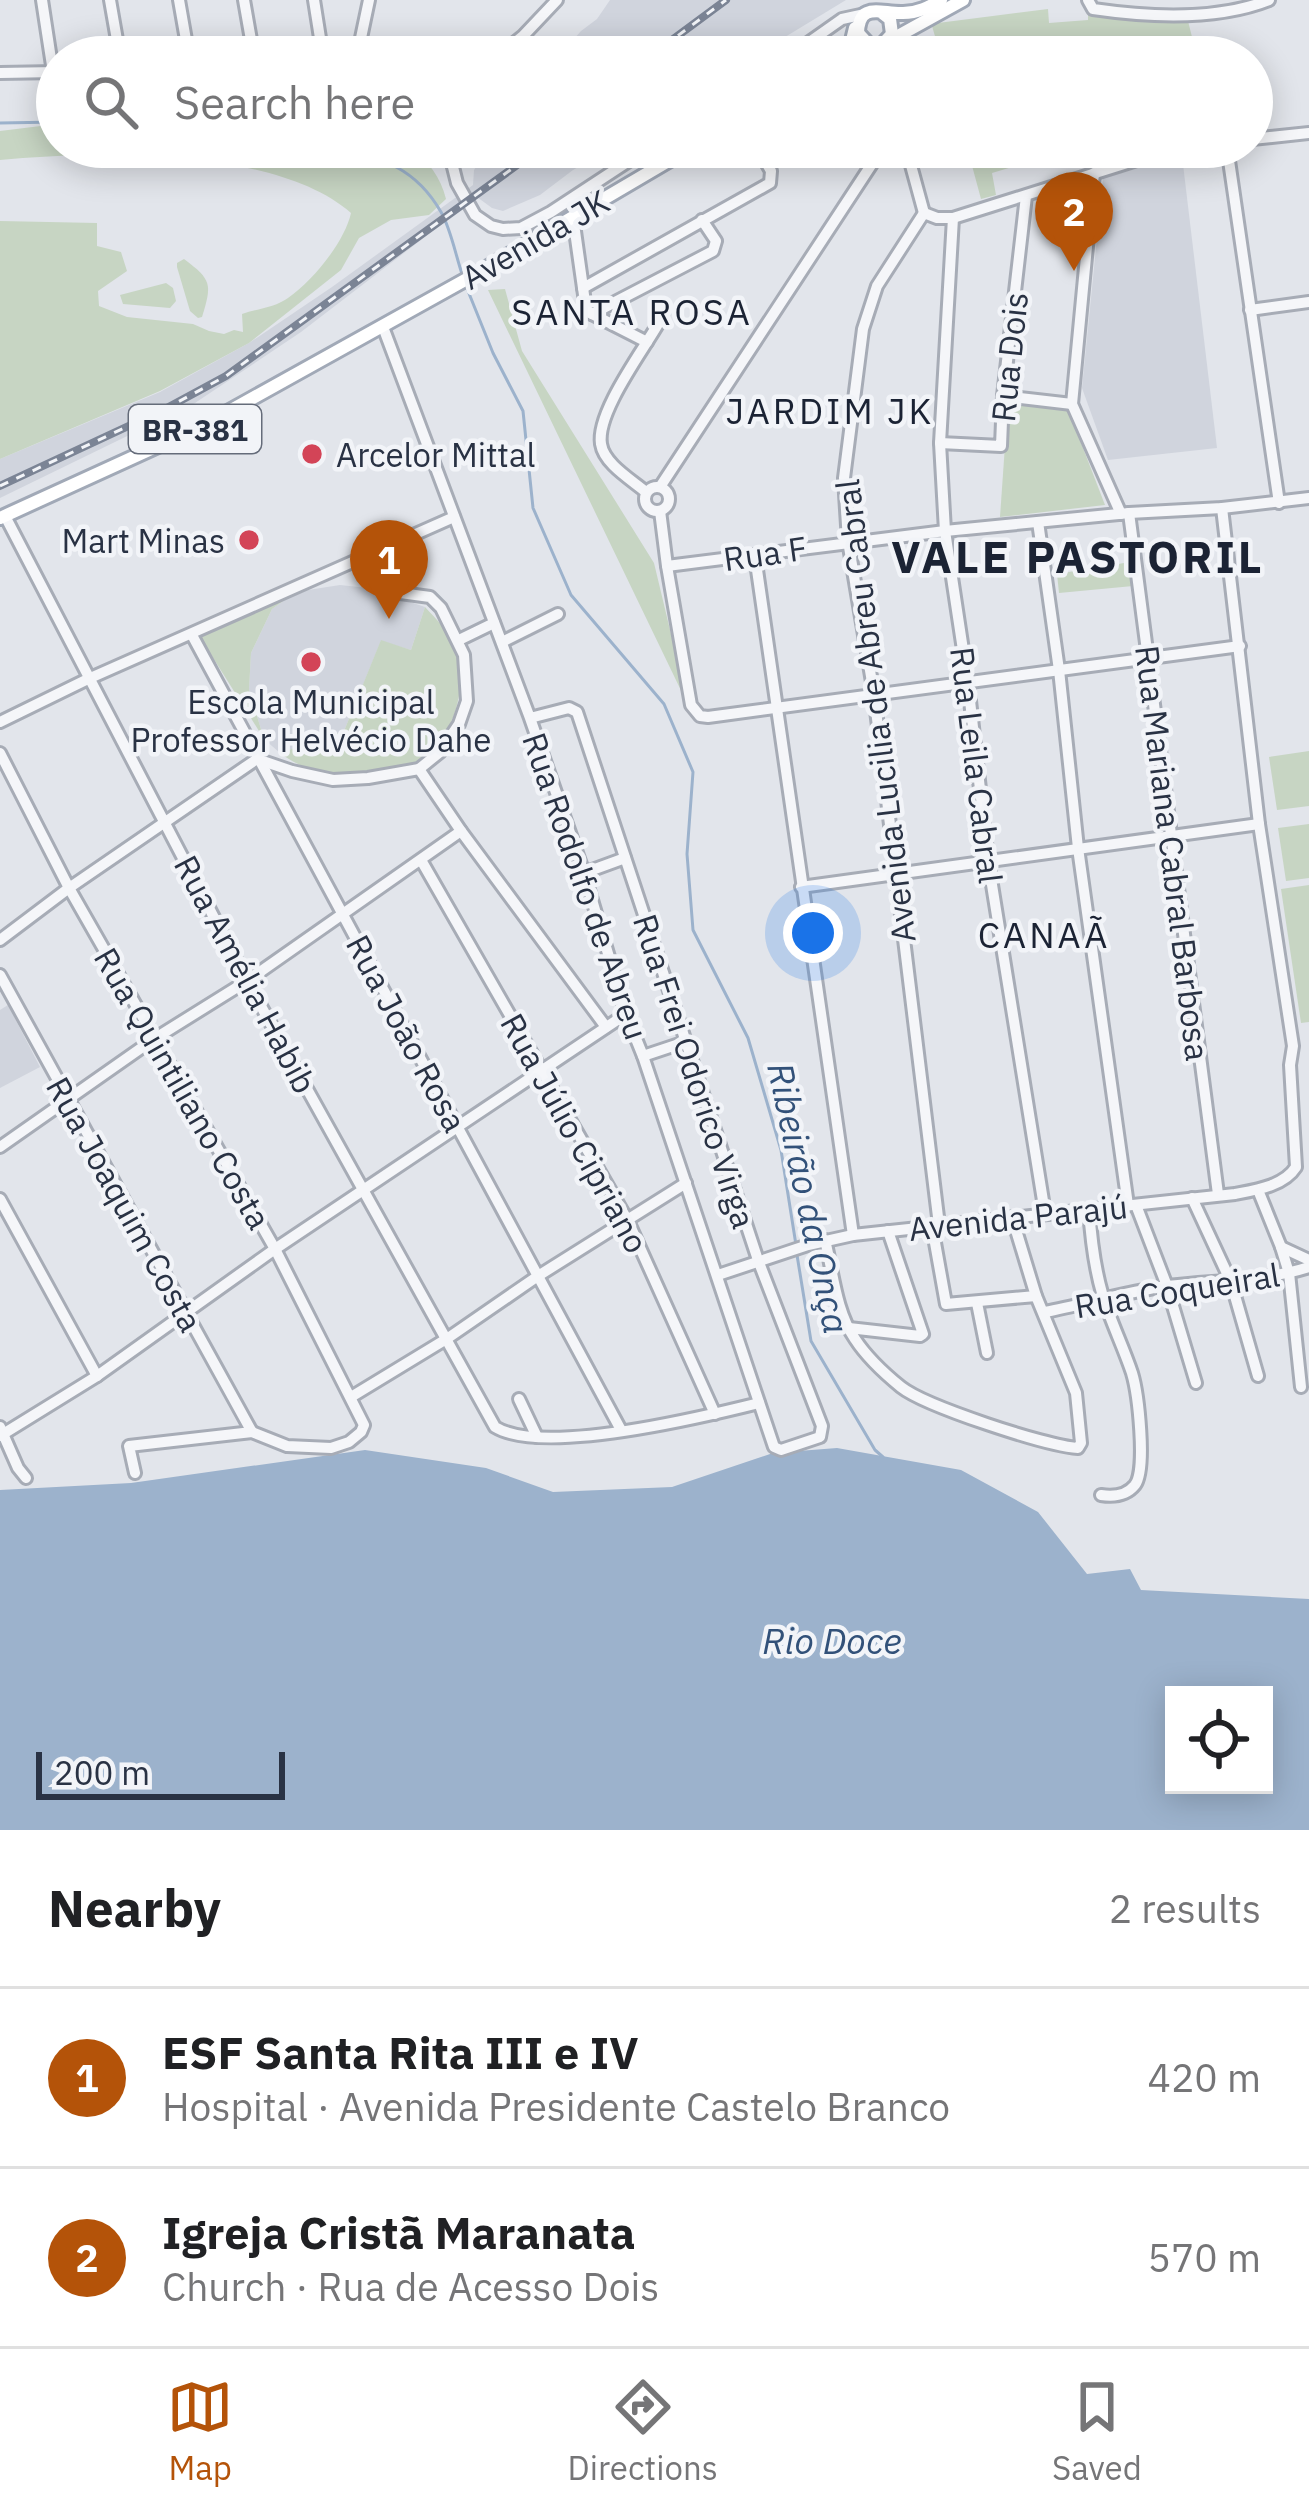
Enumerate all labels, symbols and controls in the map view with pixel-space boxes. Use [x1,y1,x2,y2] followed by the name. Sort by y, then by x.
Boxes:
[36,36,1273,168] search box
[78,69,144,135] icon: search
[174,73,415,131] text: Search here
[1035,172,1113,271] pin: 2
[453,179,617,299] street label: Avenida JK
[511,288,753,335] district label: SANTA ROSA
[981,290,1037,424] street label: Rua Dois
[726,387,934,434] district label: JARDIM JK
[129,405,261,453] road number: BR-381
[336,433,536,476] place label: Arcelor Mittal
[299,441,325,467] marker: Arcelor Mittal
[825,477,925,945] street label: Avenida Lucilia de Abreu Cabral
[61,519,225,562] place label: Mart Minas
[350,520,428,619] pin: 1
[721,526,809,580] street label: Rua F
[236,527,262,553] marker: Mart Minas
[891,527,1265,585] district label: VALE PASTORIL
[1126,643,1220,1063] street label: Rua Mariana Cabral Barbosa
[941,644,1013,886] street label: Rua Leila Cabral
[298,649,324,675] marker: Escola Municipal Professor Helvécio Dahe
[131,680,491,761] place label: Escola Municipal Professor Helvécio Dahe
[513,727,659,1045] street label: Rua Rodolfo de Abreu
[165,848,327,1100] street label: Rua Amélia Habib
[783,903,843,963] your location
[624,908,766,1234] street label: Rua Frei Odorico Virga
[978,911,1110,958] district label: CANAÃ
[337,927,477,1139] street label: Rua João Rosa
[85,940,281,1236] street label: Rua Quintiliano Costa
[491,1006,659,1260] street label: Rua Júlio Cipriano
[757,1058,861,1338] water label: Ribeirão da Onça
[37,1069,213,1339] street label: Rua Joaquim Costa
[906,1184,1130,1250] street label: Avenida Parajú
[1071,1253,1283,1327] street label: Rua Coqueiral
[762,1617,902,1664] water label: Rio Doce
[1165,1686,1273,1794] map controls
[1165,1686,1273,1794] button: locate
[36,1746,285,1799] scale bar
[54,1751,150,1794] text: 200 m
[48,1875,221,1941] text: Nearby
[1109,1883,1261,1934] text: 2 results
[162,2023,639,2081] text: ESF Santa Rita III e IV
[75,2052,99,2103] text: 1
[1148,2052,1261,2103] text: 420 m
[162,2081,950,2132] text: Hospital · Avenida Presidente Castelo Branco
[162,2203,635,2261] text: Igreja Cristã Maranata
[75,2232,99,2283] text: 2
[1148,2232,1261,2283] text: 570 m
[162,2261,659,2312] text: Church · Rua de Acesso Dois
[167,2374,233,2489] tab: Map
[568,2374,718,2489] tab: Directions
[1052,2374,1142,2489] tab: Saved

